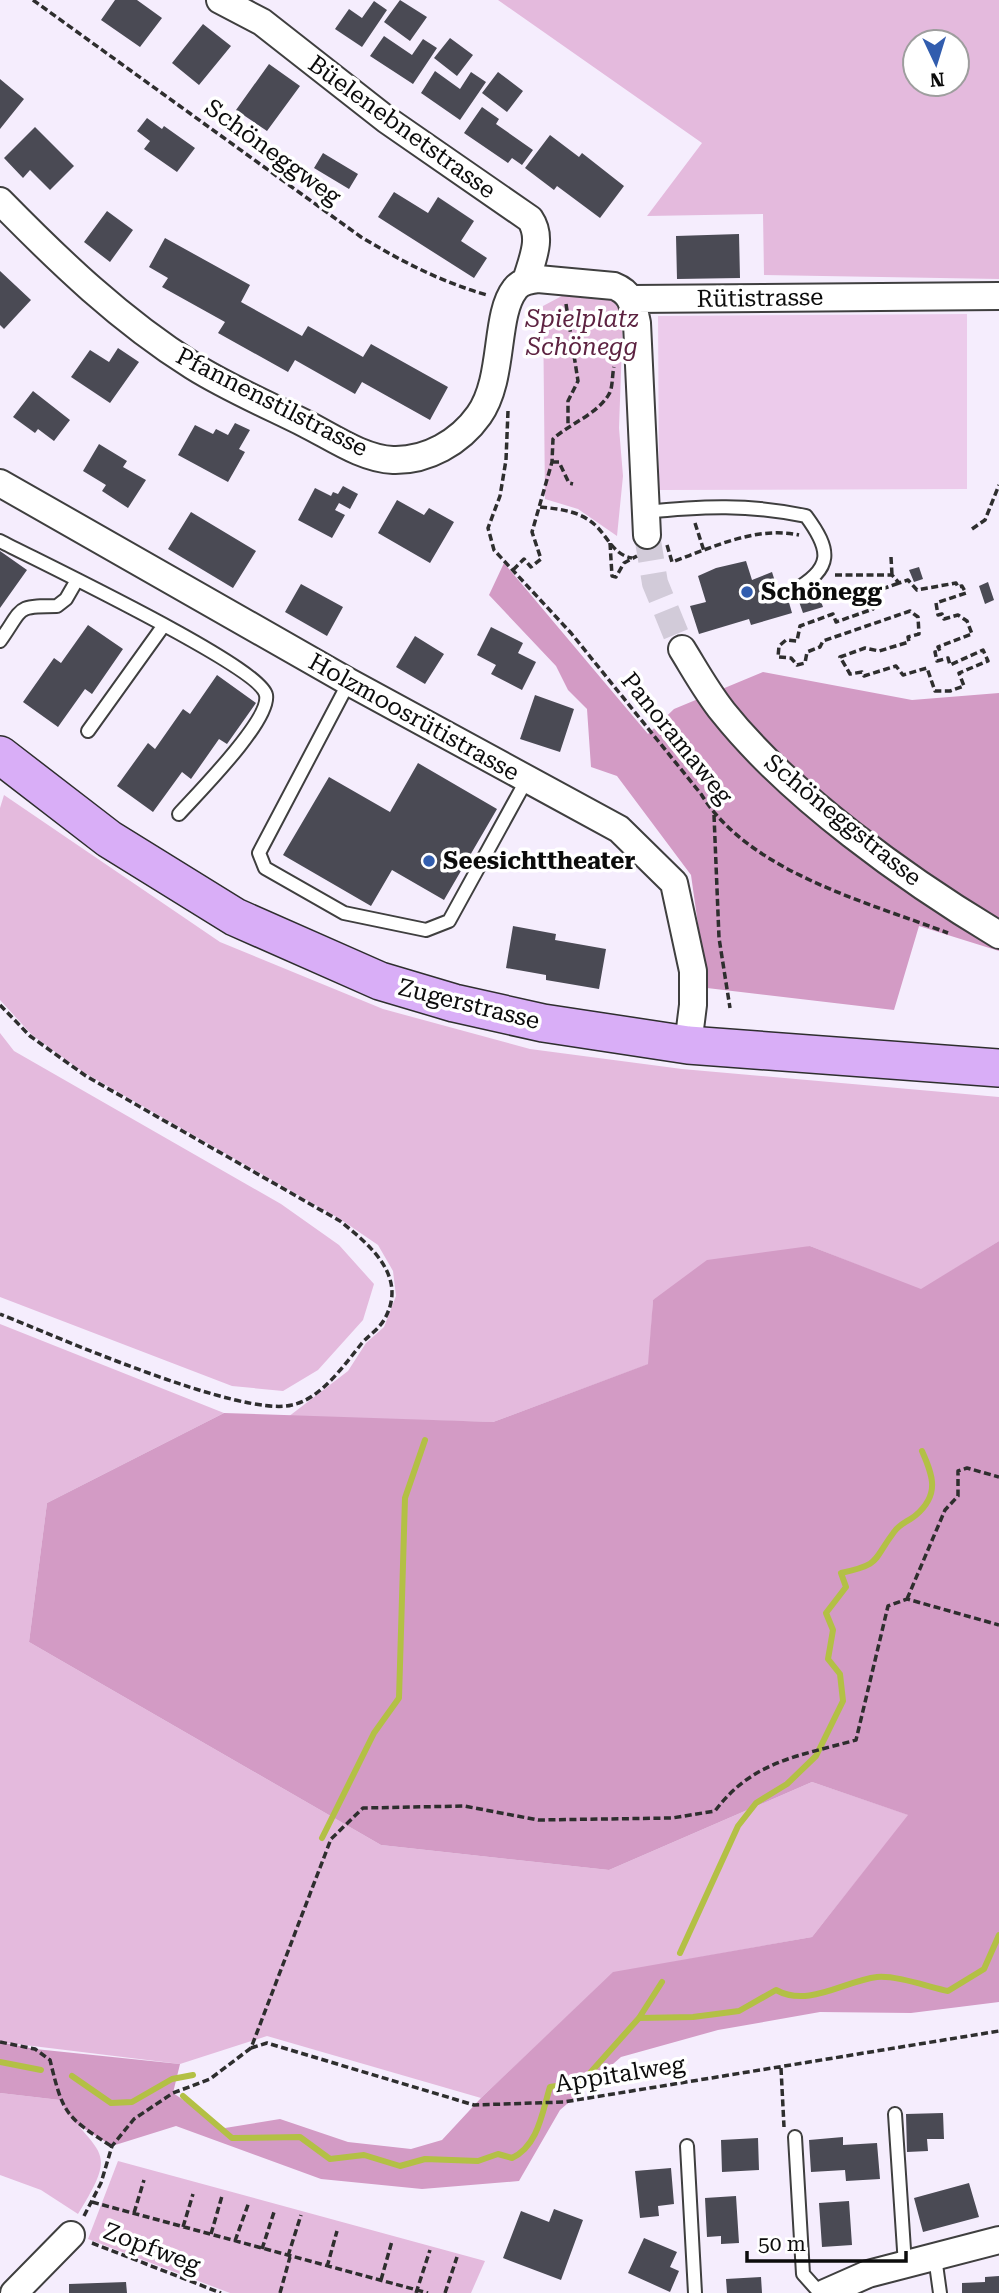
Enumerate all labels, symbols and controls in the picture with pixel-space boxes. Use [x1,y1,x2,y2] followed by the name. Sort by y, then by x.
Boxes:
[901,28,971,98] north arrow
[303,50,501,204] street label: Büelenebnetstrasse
[929,67,945,91] text: N
[200,93,347,211] street label: Schöneggweg
[696,283,824,313] street label: Rütistrasse
[524,305,639,361] park label: Spielplatz Schönegg
[172,342,372,462] street label: Pfannenstilstrasse
[761,578,882,606] place label: Schönegg
[739,584,755,600] marker: Schönegg
[304,647,524,787] street label: Holzmoosrütistrasse
[615,667,739,810] street label: Panoramaweg
[759,748,927,892] street label: Schöneggstrasse
[443,847,635,875] place label: Seesichttheater
[421,853,437,869] marker: Seesichttheater
[395,973,543,1035] street label: Zugerstrasse
[553,2050,687,2098] street label: Appitalweg
[100,2217,205,2279] street label: Zopfweg
[747,2220,906,2264] scale bar
[758,2232,806,2256] text: 50 m

